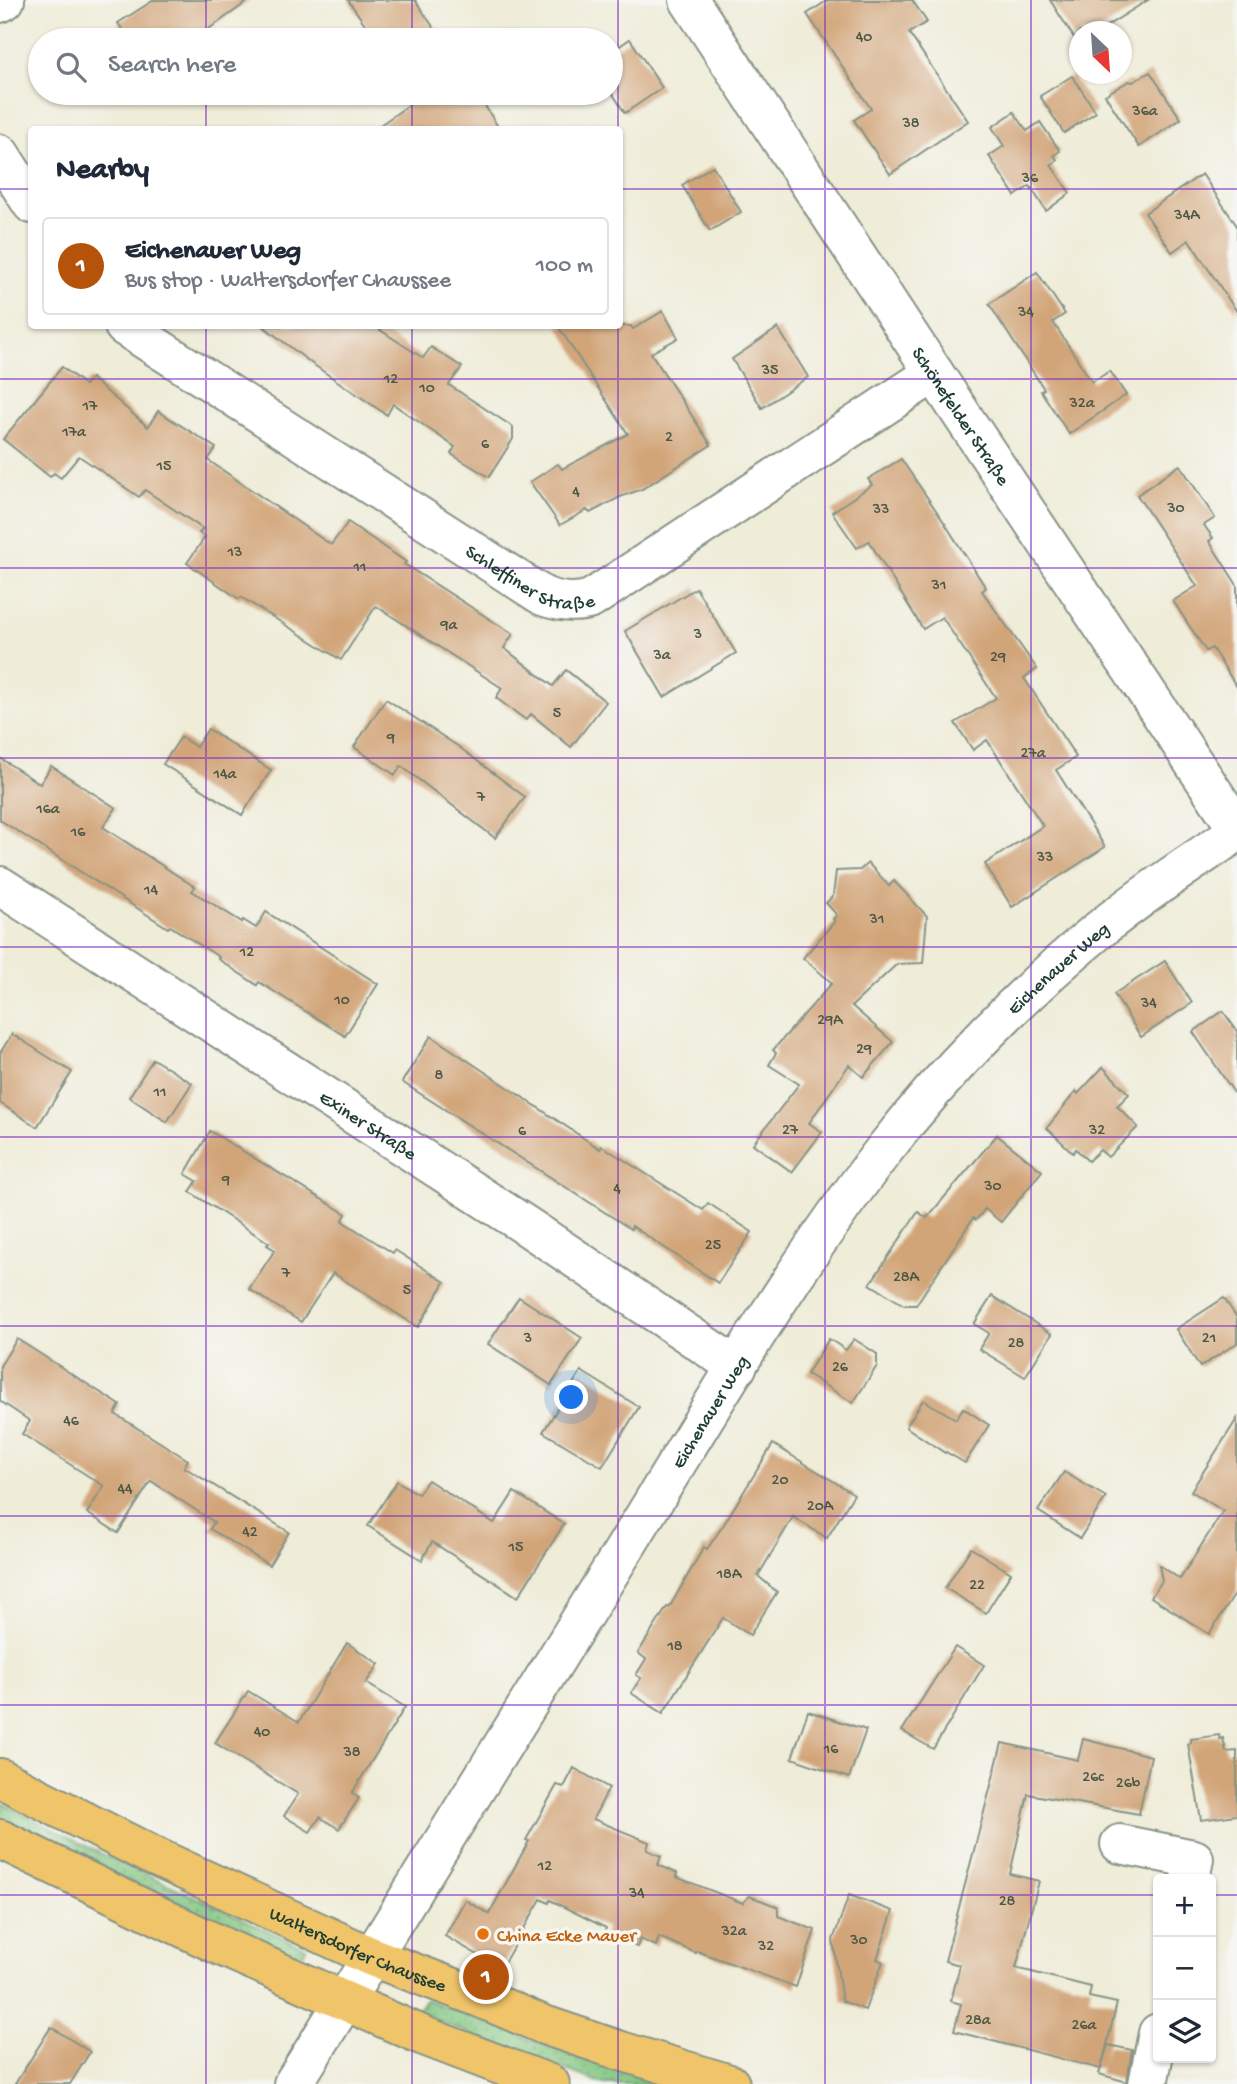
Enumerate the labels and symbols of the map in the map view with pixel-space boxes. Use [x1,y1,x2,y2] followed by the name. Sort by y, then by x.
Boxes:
[1069,21,1132,84] north arrow
[856,29,872,48] house number: 40
[1131,103,1159,122] house number: 36a
[901,115,920,134] house number: 38
[1021,170,1039,189] house number: 36
[1173,207,1201,226] house number: 34A
[1017,304,1034,323] house number: 34
[905,344,1014,491] street label: Schönefelder Straße
[761,362,778,381] house number: 35
[383,371,398,390] house number: 12
[418,380,435,399] house number: 10
[1068,395,1096,414] house number: 32a
[82,398,98,417] house number: 17
[61,424,87,443] house number: 17a
[665,429,673,448] house number: 2
[481,436,490,455] house number: 6
[156,458,171,477] house number: 15
[572,484,580,503] house number: 4
[1166,500,1185,519] house number: 30
[872,501,889,520] house number: 33
[460,541,598,617] street label: Schleffiner Straße
[227,544,242,563] house number: 13
[353,559,366,578] house number: 11
[931,577,946,596] house number: 31
[440,617,459,636] house number: 9a
[693,626,702,645] house number: 3
[652,647,672,666] house number: 3a
[990,649,1006,668] house number: 29
[553,705,561,724] house number: 5
[386,730,395,749] house number: 9
[1020,745,1047,764] house number: 27a
[213,766,238,785] house number: 14a
[476,789,486,808] house number: 7
[35,801,61,820] house number: 16a
[70,824,86,843] house number: 16
[1036,849,1053,868] house number: 33
[143,882,158,901] house number: 14
[869,911,884,930] house number: 31
[1004,918,1115,1021] street label: Eichenauer Weg
[239,944,254,963] house number: 12
[333,992,350,1011] house number: 10
[1140,995,1157,1014] house number: 34
[817,1012,844,1031] house number: 29A
[856,1041,872,1060] house number: 29
[435,1067,444,1086] house number: 8
[153,1084,166,1103] house number: 11
[314,1087,420,1167] street label: Exiner Straße
[782,1122,799,1141] house number: 27
[1088,1122,1105,1141] house number: 32
[518,1123,527,1142] house number: 6
[221,1172,230,1191] house number: 9
[983,1178,1002,1197] house number: 30
[613,1181,621,1200] house number: 4
[705,1237,721,1256] house number: 25
[281,1265,291,1284] house number: 7
[893,1269,921,1288] house number: 28A
[403,1282,411,1301] house number: 5
[523,1330,532,1349] house number: 3
[1202,1330,1216,1349] house number: 21
[1008,1335,1025,1354] house number: 28
[668,1352,755,1474] street label: Eichenauer Weg
[832,1359,849,1378] house number: 26
[554,1380,588,1414] your location
[63,1413,80,1432] house number: 46
[772,1472,788,1491] house number: 20
[117,1481,133,1500] house number: 44
[807,1498,835,1517] house number: 20A
[242,1524,258,1543] house number: 42
[508,1539,523,1558] house number: 15
[716,1566,743,1585] house number: 18A
[969,1577,985,1596] house number: 22
[666,1638,683,1657] house number: 18
[254,1724,270,1743] house number: 40
[823,1741,839,1760] house number: 16
[342,1744,361,1763] house number: 38
[1082,1769,1104,1788] house number: 26c
[1116,1775,1141,1794] house number: 26b
[537,1858,552,1877] house number: 12
[628,1885,645,1904] house number: 34
[999,1893,1016,1912] house number: 28
[265,1903,449,1999] street label: Waltersdorfer Chaussee
[720,1923,748,1942] house number: 32a
[475,1926,491,1942] marker: China Ecke Mauer
[497,1926,638,1949] place label: China Ecke Mauer
[849,1932,868,1951] house number: 30
[757,1938,774,1957] house number: 32
[463,1951,509,2003] pin: 1
[965,2012,992,2031] house number: 28a
[1072,2017,1098,2036] house number: 26a

